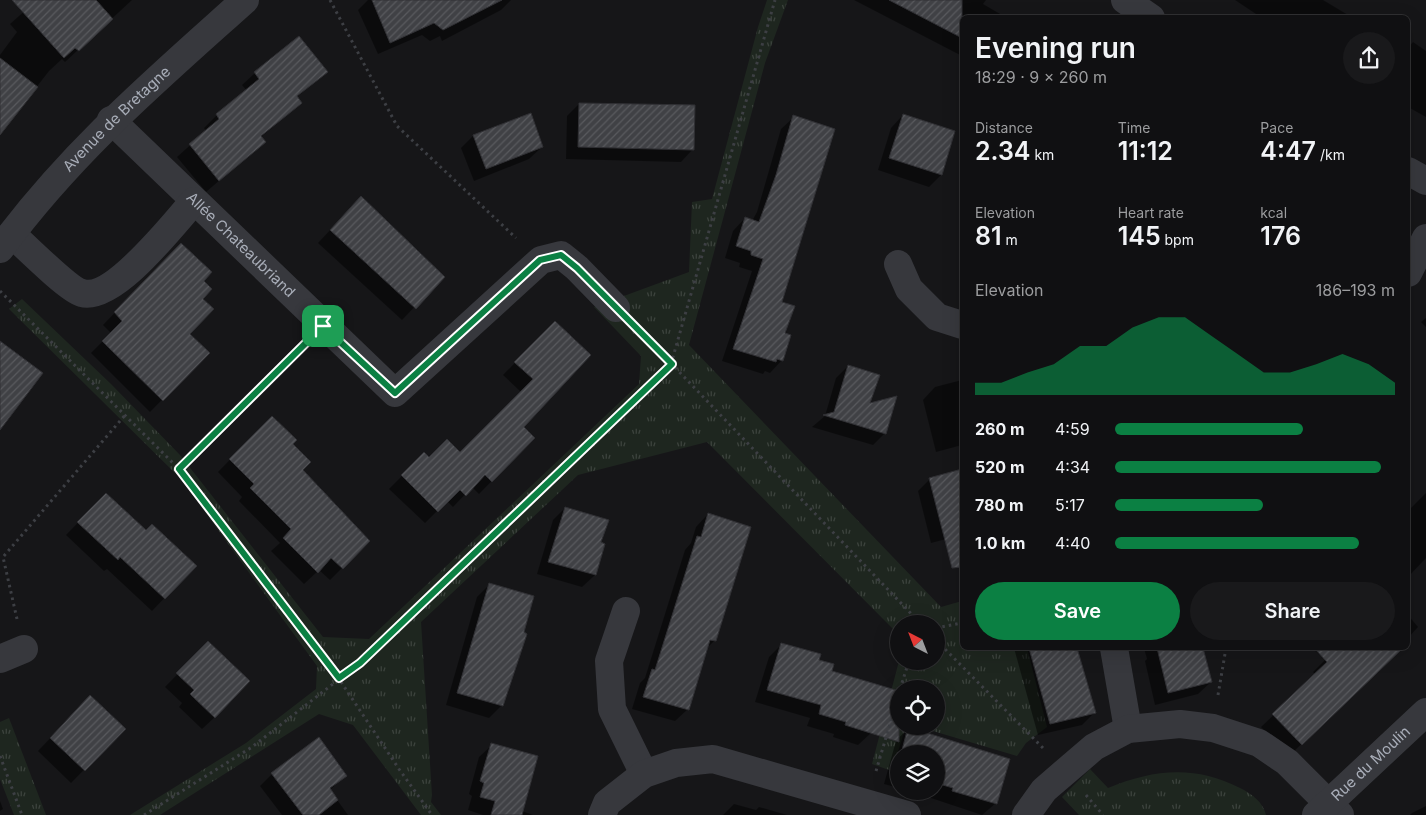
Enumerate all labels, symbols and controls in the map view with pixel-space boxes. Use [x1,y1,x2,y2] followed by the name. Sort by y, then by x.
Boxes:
[975,31,1136,65] text: Evening run
[1343,32,1395,84] button: share
[58,62,174,175] street label: Avenue de Bretagne
[975,67,1107,87] text: 18:29 · 9 × 260 m
[975,119,1033,136] text: Distance
[1118,119,1151,136] text: Time
[1260,119,1293,136] text: Pace
[975,136,1031,166] text: 2.34
[1118,136,1173,166] text: 11:12
[1260,136,1316,166] text: 4:47
[1031,146,1054,163] text: km
[1316,146,1345,163] text: /km
[183,188,300,301] street label: Allée Chateaubriand
[975,204,1035,221] text: Elevation
[1118,204,1184,221] text: Heart rate
[1260,204,1287,221] text: kcal
[975,221,1002,251] text: 81
[1118,221,1161,251] text: 145
[1260,221,1301,251] text: 176
[1002,231,1018,248] text: m
[1161,231,1194,248] text: bpm
[975,280,1044,300] text: Elevation
[1316,280,1395,300] text: 186–193 m
[302,305,344,347] pin
[309,312,337,340] icon: arrive
[975,419,1025,439] text: 260 m
[1055,419,1090,439] text: 4:59
[975,457,1024,477] text: 520 m
[1055,457,1090,477] text: 4:34
[975,495,1024,515] text: 780 m
[1055,495,1085,515] text: 5:17
[975,533,1025,553] text: 1.0 km
[1055,533,1090,553] text: 4:40
[975,582,1180,640] button: Save
[1190,582,1395,640] button: Share
[890,615,945,670] north arrow
[890,615,945,800] map controls
[890,680,945,735] button: locate
[1327,722,1414,805] street label: Rue du Moulin
[890,745,945,800] button: layers

